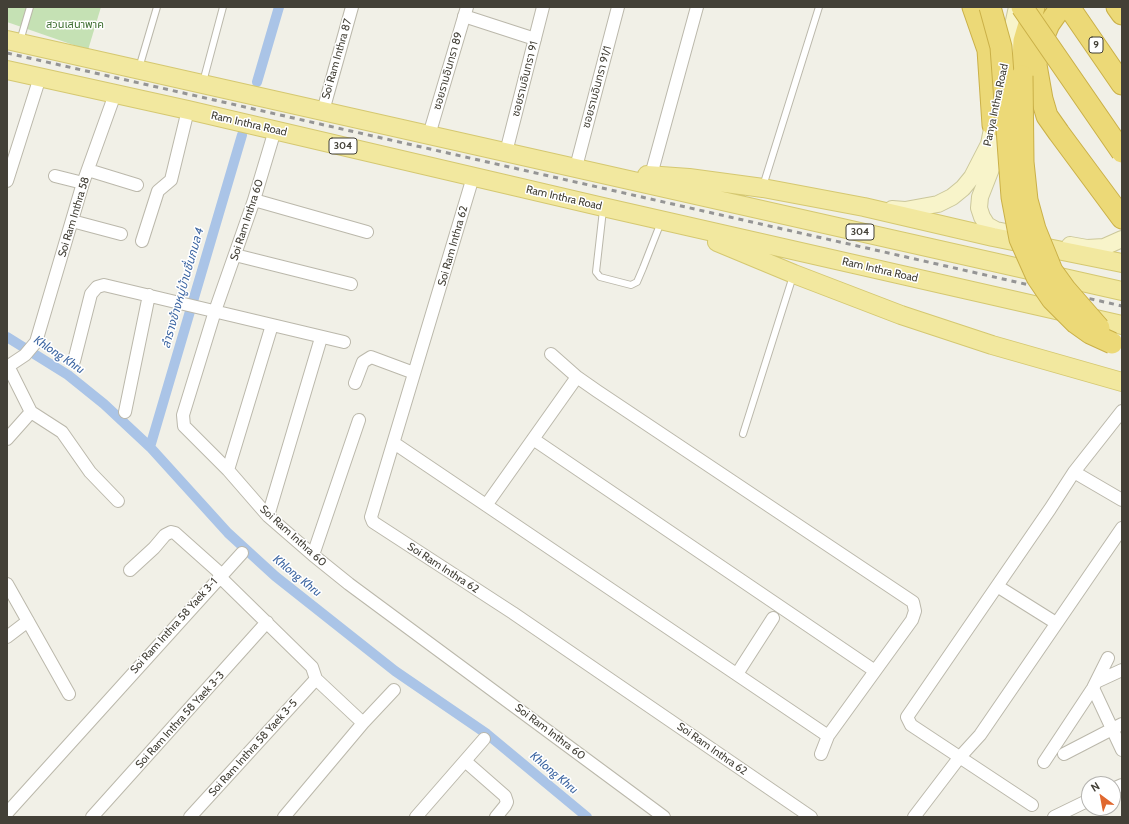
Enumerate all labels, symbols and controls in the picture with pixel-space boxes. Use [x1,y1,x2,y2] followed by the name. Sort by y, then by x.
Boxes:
[319,17,355,101] street label: Soi Ram Inthra 87
[46,18,104,32] park label: สวนเสนาพาค
[431,30,465,112] street label: ซอยรามอินทรา 89
[1089,37,1103,53] road number: 9
[509,40,541,118] street label: ซอยรามอินทรา 91
[580,44,614,130] street label: ซอยรามอินทรา 91/1
[981,62,1011,148] street label: Panya Inthra Road
[210,109,288,139] street label: Ram Inthra Road
[329,138,357,154] road number: 304
[55,175,93,259] street label: Soi Ram Inthra 58
[228,178,266,262] street label: Soi Ram Inthra 60
[525,183,603,213] street label: Ram Inthra Road
[435,204,471,288] street label: Soi Ram Inthra 62
[846,224,874,240] road number: 304
[159,226,207,350] water label: ลำรางข้างหมู่บ้านชื่นกมล 4
[841,255,919,285] street label: Ram Inthra Road
[31,333,87,377] water label: Khlong Khru
[257,503,329,569] street label: Soi Ram Inthra 60
[405,540,481,596] street label: Soi Ram Inthra 62
[270,552,324,600] water label: Khlong Khru
[128,576,220,676] street label: Soi Ram Inthra 58 Yaek 3-1
[133,669,227,771] street label: Soi Ram Inthra 58 Yaek 3-3
[206,697,300,799] street label: Soi Ram Inthra 58 Yaek 3-5
[512,701,588,763] street label: Soi Ram Inthra 60
[674,720,750,778] street label: Soi Ram Inthra 62
[527,749,581,797] water label: Khlong Khru
[1081,776,1121,816] north arrow
[1088,779,1102,795] text: N

